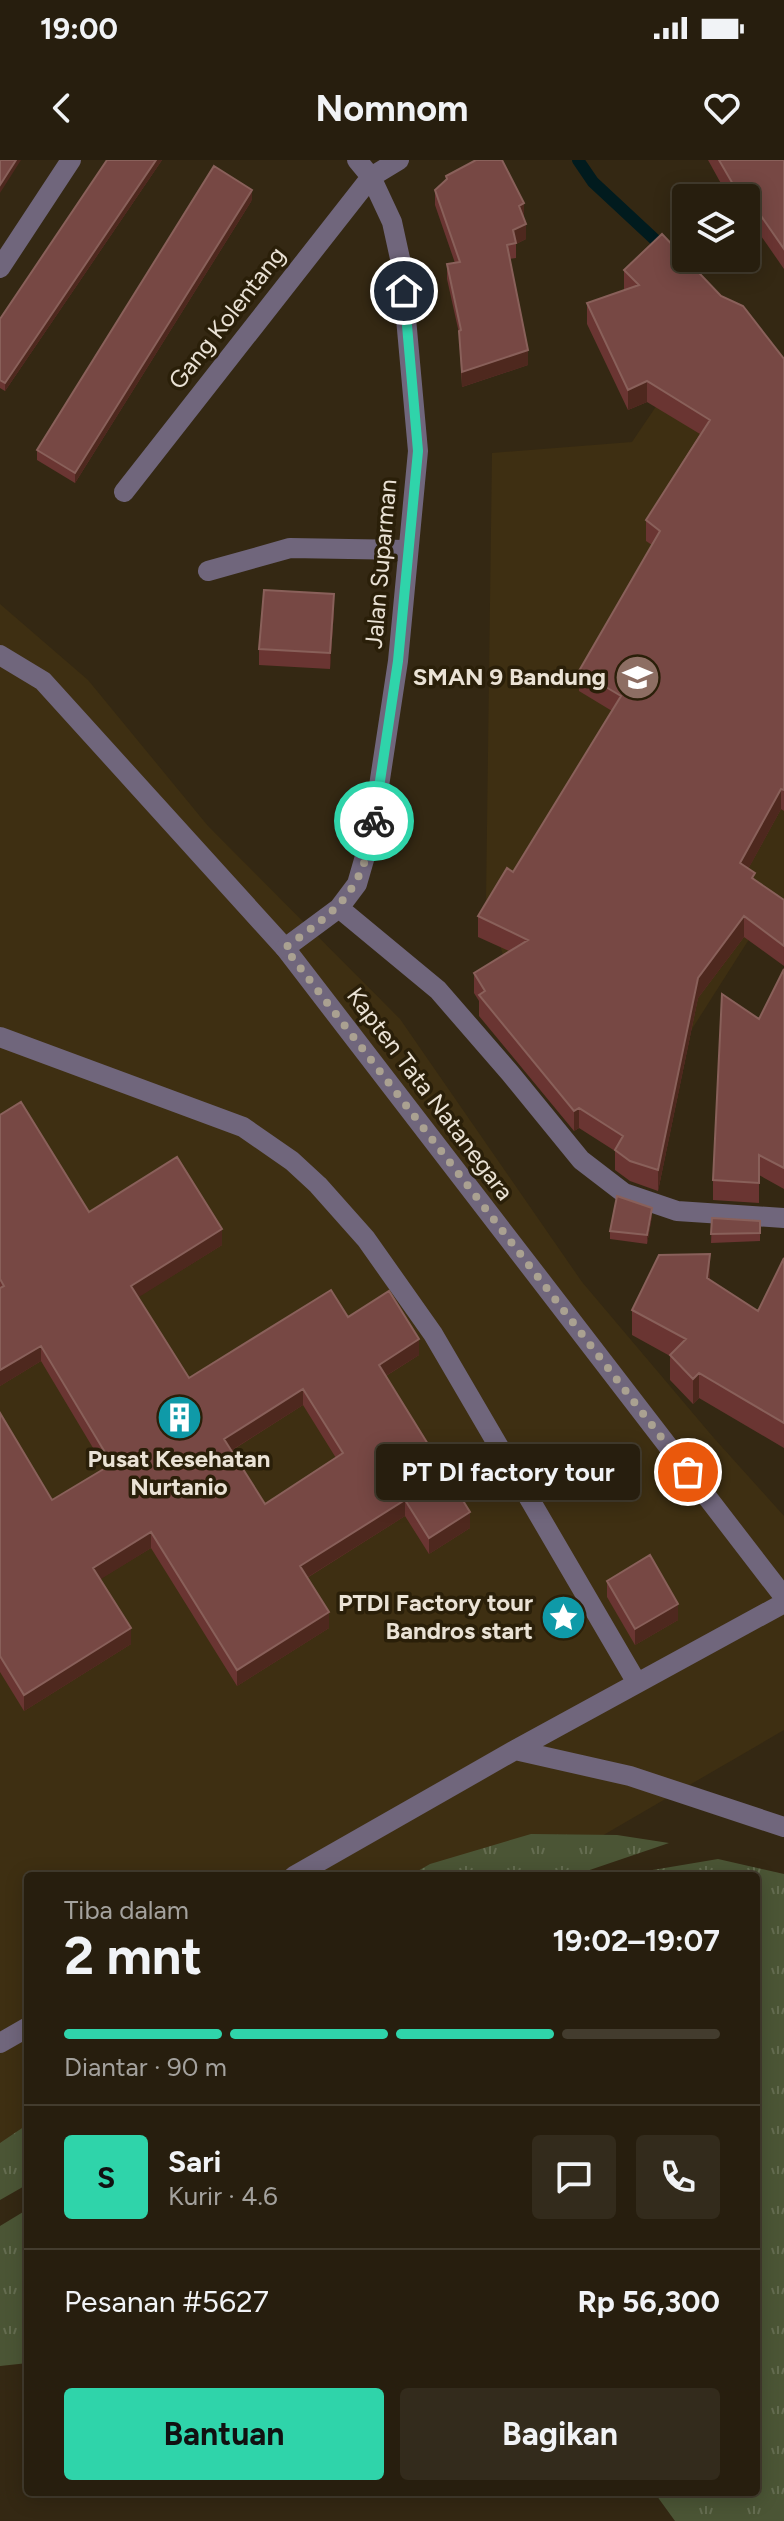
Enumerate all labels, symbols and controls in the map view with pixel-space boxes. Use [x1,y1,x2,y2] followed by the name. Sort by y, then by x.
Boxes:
[40,10,118,47] text: 19:00
[40,86,84,130] icon: back
[700,86,744,130] icon: heart
[316,87,468,130] text: Nomnom
[672,184,760,272] map controls
[672,184,760,272] button: layers
[162,241,291,395] street label: Gang Kolentang
[370,257,438,325] pin
[382,269,426,313] icon: home
[359,478,402,650] street label: Jalan Suparman
[613,653,661,701] school or university icon: SMAN 9 Bandung
[413,662,606,691] place label: SMAN 9 Bandung
[334,781,414,861] courier
[352,799,396,843] icon: bike
[341,982,520,1206] street label: Kapten Tata Natanegara
[155,1393,203,1441] building icon: Pusat Kesehatan Nurtanio
[654,1438,722,1506] pin
[88,1444,270,1501] place label: Pusat Kesehatan Nurtanio
[376,1444,640,1500] callout: PT DI factory tour
[666,1450,710,1494] icon: bag
[401,1456,615,1488] text: PT DI factory tour
[338,1588,533,1645] place label: PTDI Factory tour Bandros start
[540,1593,588,1641] place icon: PTDI Factory tour Bandros start
[64,1894,189,1926] text: Tiba dalam
[552,1922,720,1959] text: 19:02–19:07
[64,1925,202,1987] text: 2 mnt
[64,2051,227,2083] text: Diantar · 90 m
[532,2135,616,2219] button: chat
[636,2135,720,2219] button: phone
[168,2143,221,2180] text: Sari
[97,2159,115,2196] text: S
[168,2180,278,2212] text: Kurir · 4.6
[64,2283,269,2320] text: Pesanan #5627
[577,2283,720,2320] text: Rp 56,300
[64,2388,384,2480] button: Bantuan
[400,2388,720,2480] button: Bagikan

